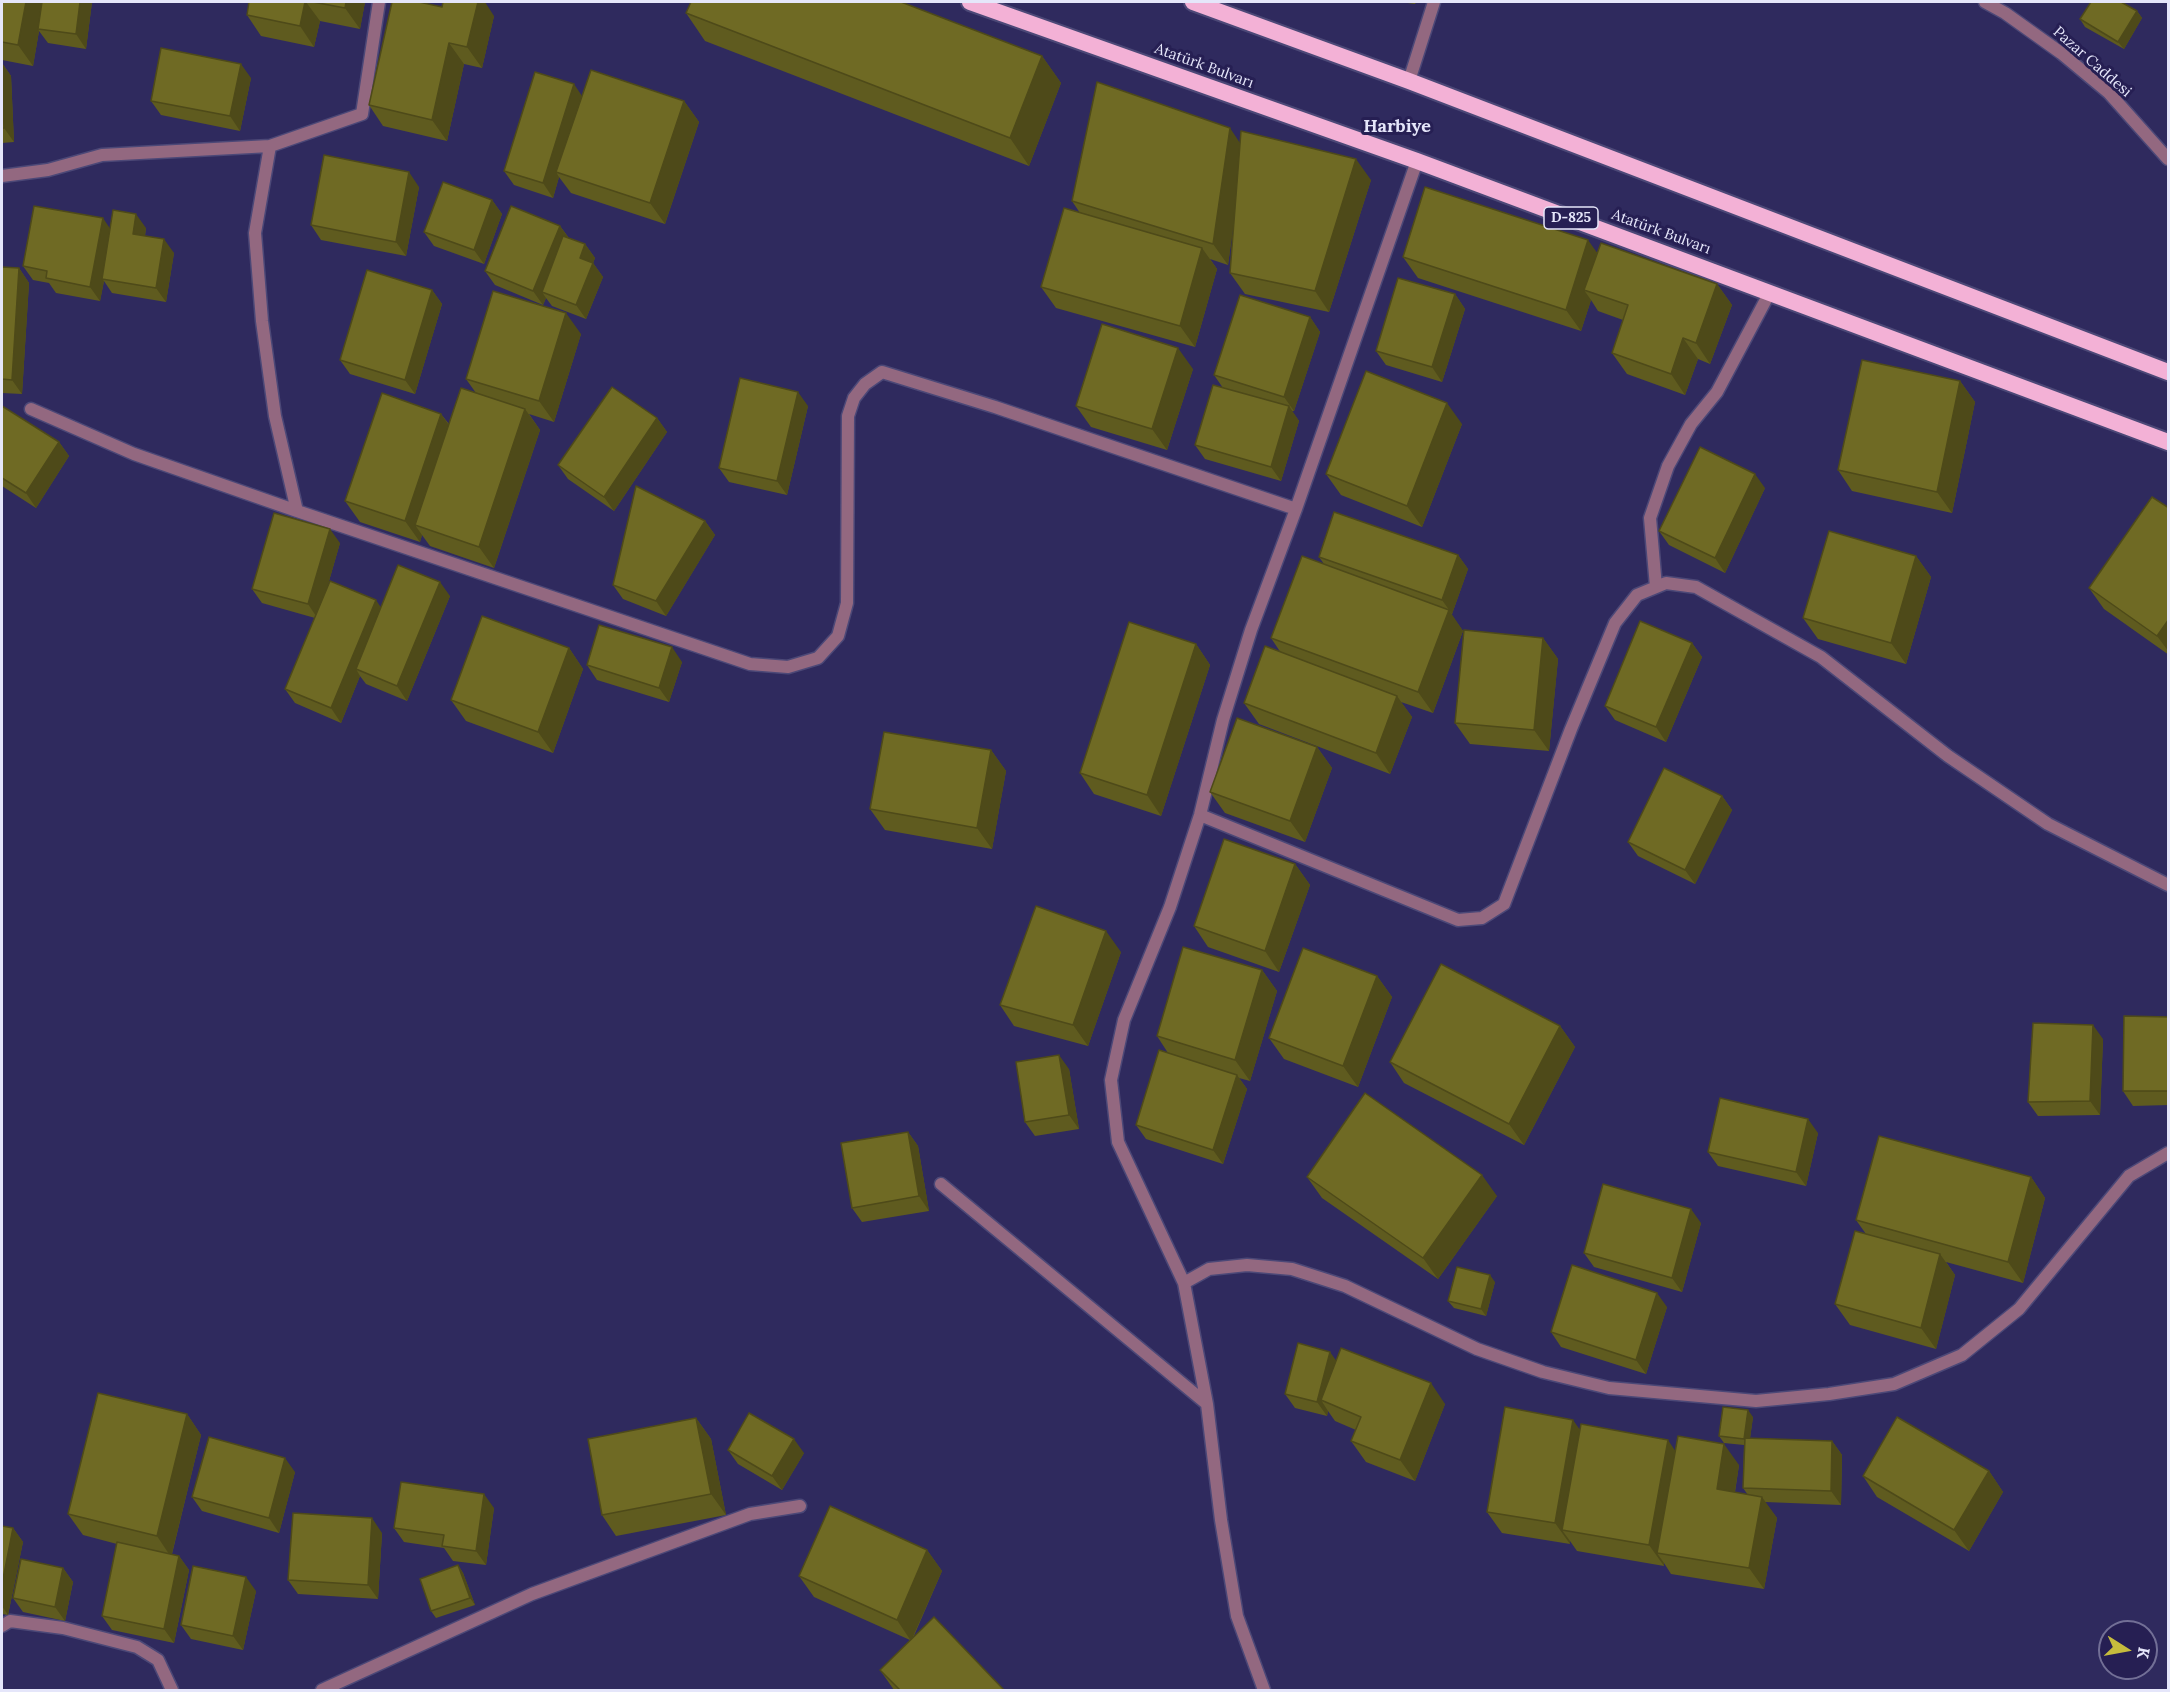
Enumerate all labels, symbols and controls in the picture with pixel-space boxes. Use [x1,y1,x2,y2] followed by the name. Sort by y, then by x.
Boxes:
[2049,23,2135,101] street label: Pazar Caddesi
[1152,40,1256,92] street label: Atatürk Bulvarı
[1363,116,1431,138] district label: Harbiye
[1609,206,1713,258] street label: Atatürk Bulvarı
[1544,207,1598,229] road number: D-825
[2098,1620,2158,1680] north arrow
[2133,1646,2155,1661] text: K

